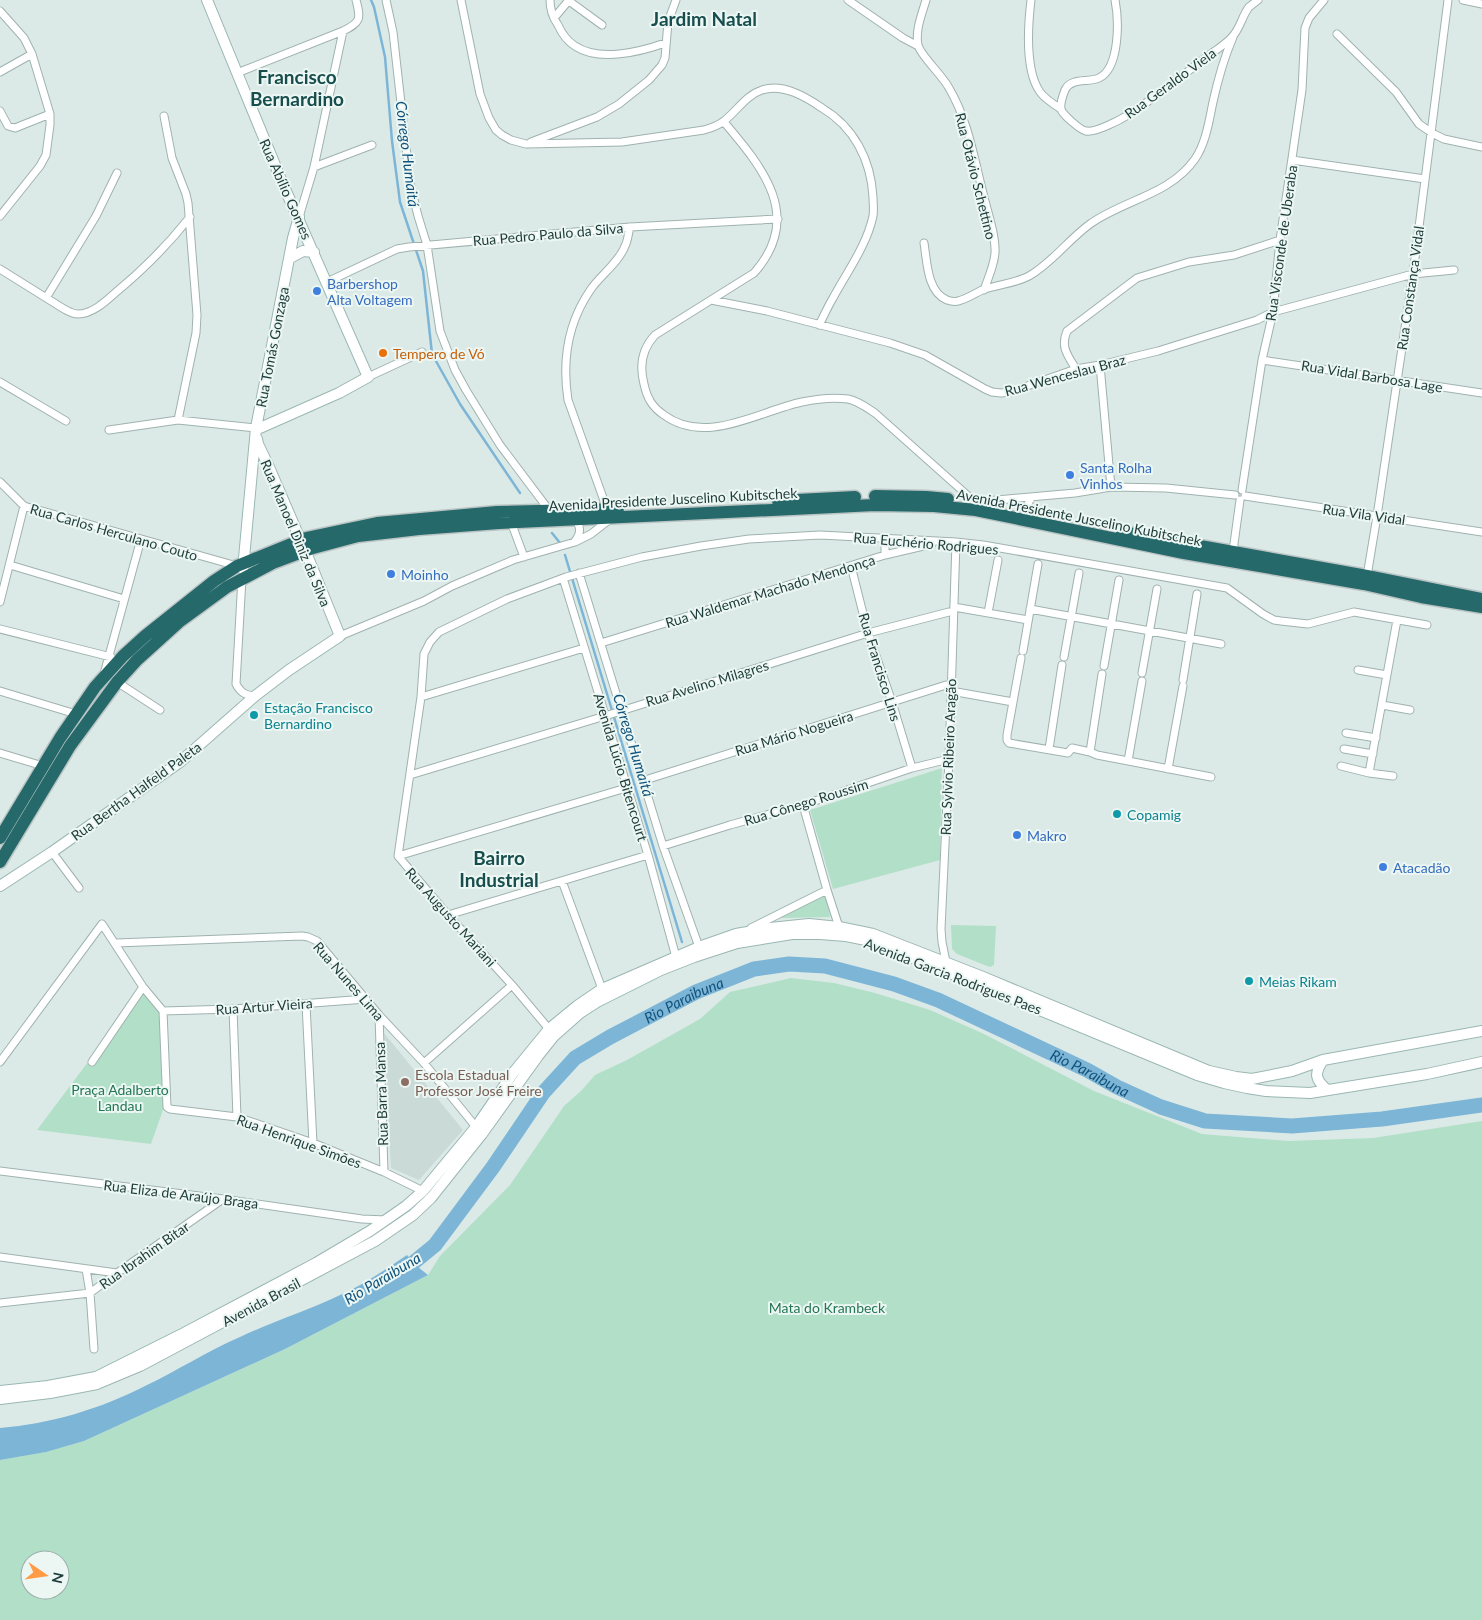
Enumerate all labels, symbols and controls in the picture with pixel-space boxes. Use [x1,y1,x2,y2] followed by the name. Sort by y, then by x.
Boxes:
[651,7,757,30] district label: Jardim Natal
[1121,44,1219,122] street label: Rua Geraldo Viela
[250,65,344,110] district label: Francisco Bernardino
[393,100,423,208] water label: Córrego Humaitá
[952,111,1000,241] street label: Rua Otávio Schettino
[256,136,316,242] street label: Rua Abílio Gomes
[1262,164,1300,322] street label: Rua Visconde de Uberaba
[472,219,624,249] street label: Rua Pedro Paulo da Silva
[1393,225,1427,351] street label: Rua Constança Vidal
[327,275,413,308] place label: Barbershop Alta Voltagem
[252,285,292,409] street label: Rua Tomás Gonzaga
[311,285,323,297] marker: Barbershop Alta Voltagem
[393,345,485,362] place label: Tempero de Vó
[377,347,389,359] marker: Tempero de Vó
[1003,351,1127,399] street label: Rua Wenceslau Braz
[1300,356,1444,396] street label: Rua Vidal Barbosa Lage
[257,457,335,609] street label: Rua Manoel Diniz da Silva
[1080,459,1152,492] place label: Santa Rolha Vinhos
[1064,469,1076,481] marker: Santa Rolha Vinhos
[548,484,799,514] street label: Avenida Presidente Juscelino Kubitschek
[955,485,1204,549] street label: Avenida Presidente Juscelino Kubitschek
[28,500,200,564] street label: Rua Carlos Herculano Couto
[1321,500,1407,528] street label: Rua Vila Vidal
[853,528,999,558] street label: Rua Euchério Rodrigues
[663,551,877,631] street label: Rua Waldemar Machado Mendonça
[401,566,449,583] place label: Moinho
[385,568,397,580] marker: Moinho
[855,611,905,723] street label: Rua Francisco Lins
[643,656,771,710] street label: Rua Avelino Milagres
[937,678,959,836] street label: Rua Sylvio Ribeiro Aragão
[590,691,652,843] street label: Avenida Lúcio Bitencourt
[610,691,658,799] water label: Córrego Humaitá
[264,699,373,732] place label: Estação Francisco Bernardino
[733,707,855,759] street label: Rua Mário Nogueira
[248,709,260,721] marker: Estação Francisco Bernardino
[68,738,205,844] street label: Rua Bertha Halfeld Paleta
[742,775,870,829] street label: Rua Cônego Roussim
[1127,806,1181,823] place label: Copamig
[1111,808,1123,820] marker: Copamig
[1027,827,1067,844] place label: Makro
[1011,829,1023,841] marker: Makro
[459,846,539,891] district label: Bairro Industrial
[1393,859,1450,876] place label: Atacadão
[1377,861,1389,873] marker: Atacadão
[402,864,500,970] street label: Rua Augusto Mariani
[862,934,1044,1018] street label: Avenida Garcia Rodrigues Paes
[310,938,388,1024] street label: Rua Nunes Lima
[641,973,726,1027] water label: Rio Paraibuna
[1259,973,1337,990] place label: Meias Rikam
[1243,975,1255,987] marker: Meias Rikam
[215,994,313,1018] street label: Rua Artur Vieira
[371,1042,391,1146] street label: Rua Barra Mansa
[1048,1045,1133,1101] water label: Rio Paraibuna
[415,1066,542,1099] place label: Escola Estadual Professor José Freire
[399,1076,411,1088] marker: Escola Estadual Professor José Freire
[71,1081,169,1114] park label: Praça Adalberto Landau
[234,1111,364,1171] street label: Rua Henrique Simões
[103,1176,259,1212] street label: Rua Eliza de Araújo Braga
[96,1218,192,1292] street label: Rua Ibrahim Bitar
[340,1248,424,1308] water label: Rio Paraibuna
[219,1274,303,1330] street label: Avenida Brasil
[769,1299,886,1316] park label: Mata do Krambeck
[20,1550,70,1600] north arrow
[49,1571,68,1585] text: N

